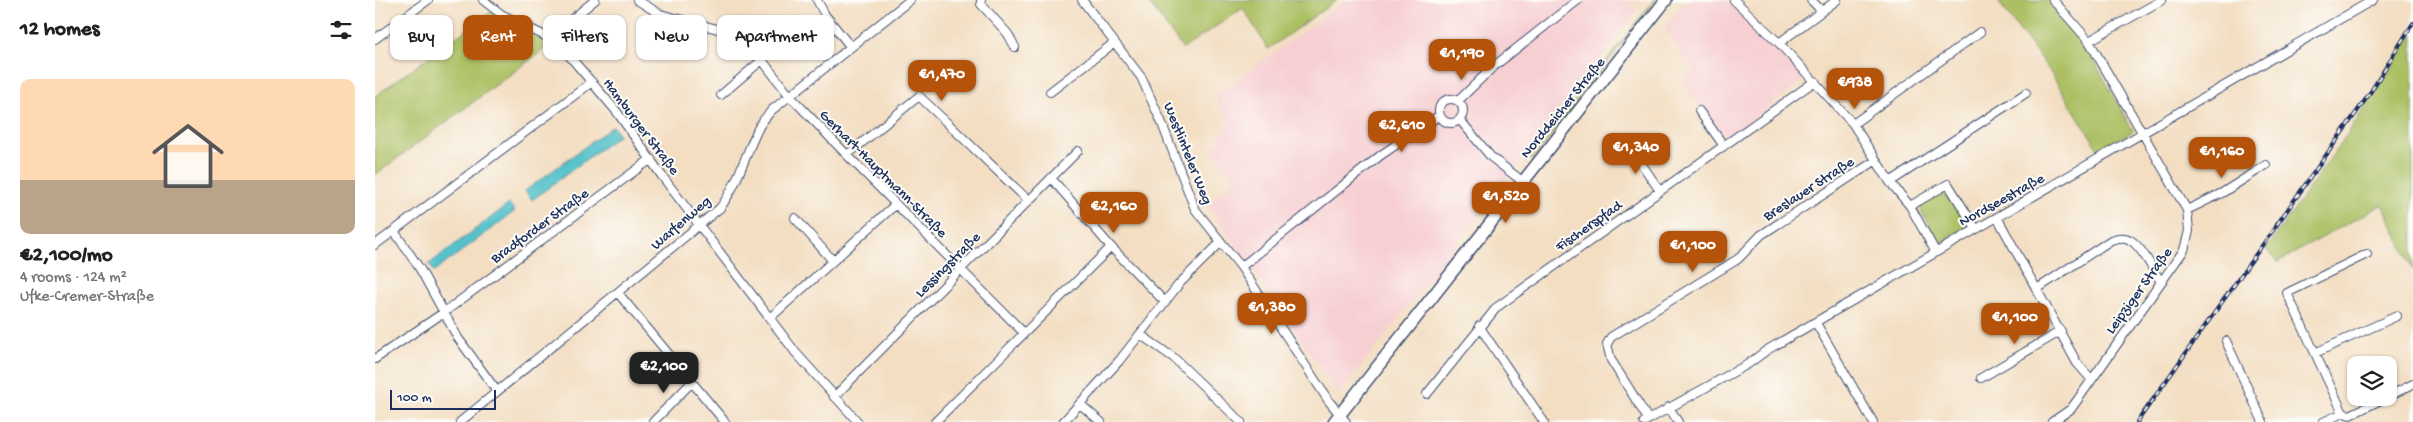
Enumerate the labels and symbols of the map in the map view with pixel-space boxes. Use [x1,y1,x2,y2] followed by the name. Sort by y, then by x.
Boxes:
[1421,38,1503,81] pin: €1,190
[1517,54,1610,162] street label: Norddeicher Straße
[901,59,983,102] pin: €1,470
[1825,68,1885,110] pin: €938
[598,75,683,179] street label: Hamburger Straße
[1158,100,1216,207] street label: Westlinteler Weg
[815,107,951,242] street label: Gerhart-Hauptmann-Straße
[1361,110,1443,153] pin: €2,610
[1595,132,1677,175] pin: €1,340
[2181,136,2263,179] pin: €1,160
[1759,153,1858,226] street label: Breslauer Straße
[1956,170,2048,232] street label: Nordseestraße
[1465,182,1547,224] pin: €1,520
[487,185,593,269] street label: Bradforder Straße
[1073,192,1155,234] pin: €2,160
[648,193,715,254] street label: Warfenweg
[1552,196,1627,257] street label: Fischerspfad
[912,229,985,302] street label: Lessingstraße
[1652,230,1734,273] pin: €1,100
[2102,244,2177,338] street label: Leipziger Straße
[1231,292,1313,335] pin: €1,380
[1974,302,2056,345] pin: €1,100
[623,352,705,394] pin: €2,100
[390,387,496,410] scale bar

